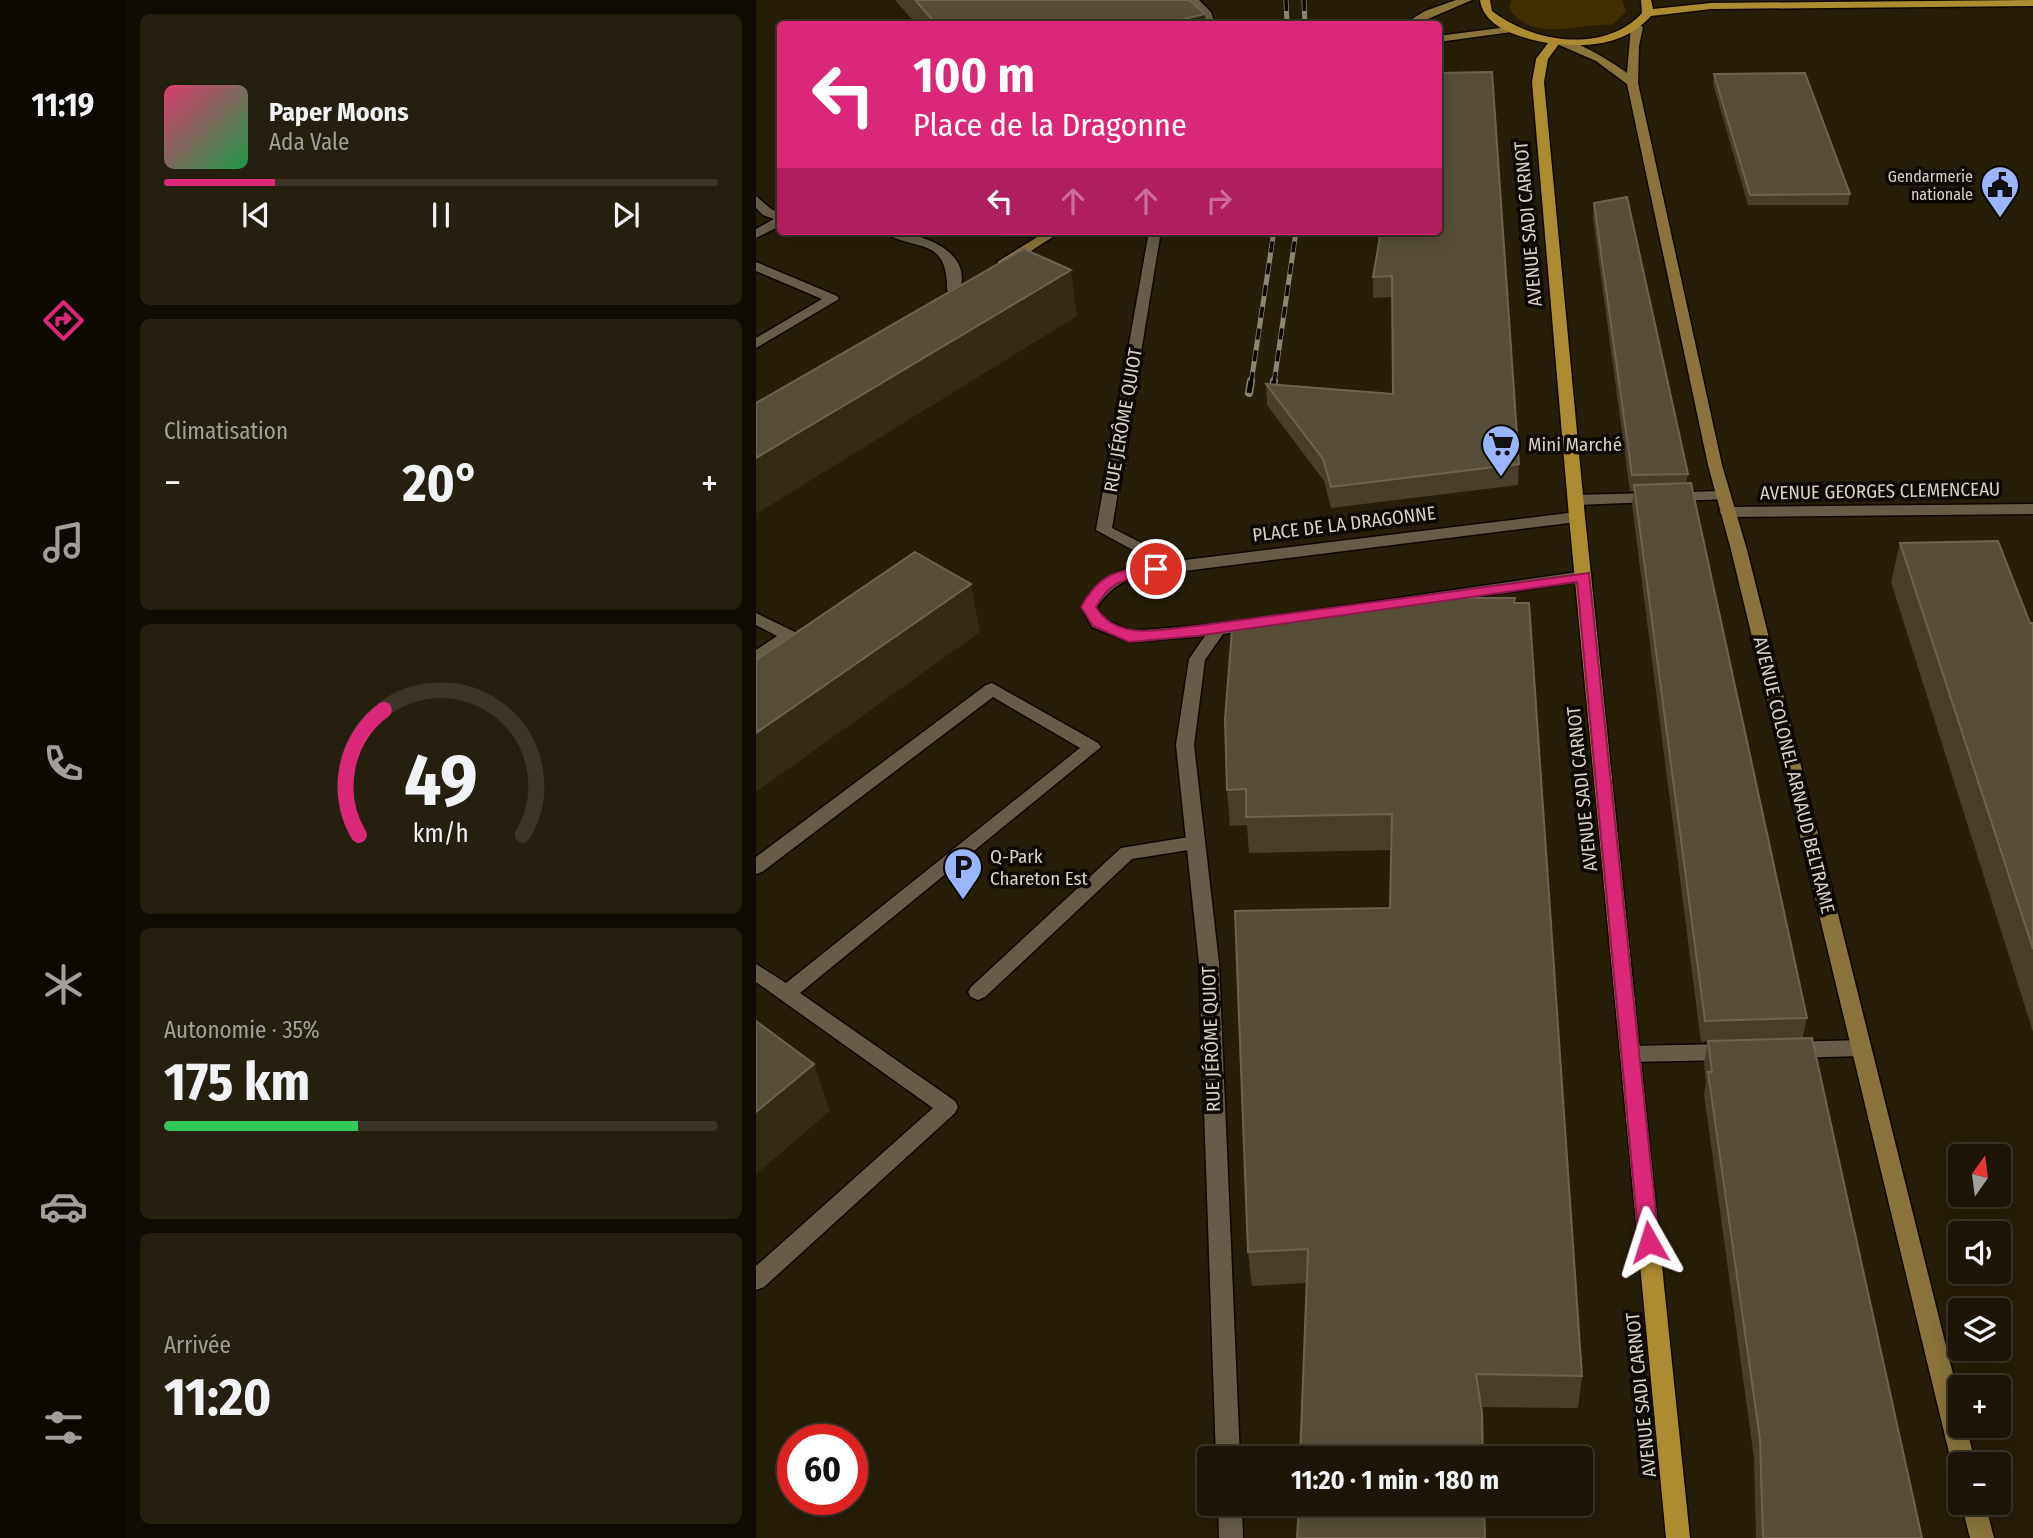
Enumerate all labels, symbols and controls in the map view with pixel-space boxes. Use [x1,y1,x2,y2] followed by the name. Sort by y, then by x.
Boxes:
[913,46,1035,105] text: 100 m
[798,49,889,140] icon: left
[32,86,94,124] text: 11:19
[269,97,409,128] text: Paper Moons
[913,106,1187,144] text: Place de la Dragonne
[269,128,349,156] text: Ada Vale
[1509,140,1547,308] street label: AVENUE SADI CARNOT
[1979,164,2021,219] public building icon: Gendarmerie nationale
[1888,167,1973,204] place label: Gendarmerie nationale
[981,182,1019,220] icon: left
[1054,182,1092,220] icon: ahead
[1127,182,1165,220] icon: ahead
[1200,182,1238,220] icon: right
[237,196,275,234] icon: previous
[422,196,460,234] icon: pause
[607,196,645,234] icon: next
[39,296,88,345] icon: directions
[1099,346,1147,494] street label: RUE JÉRÔME QUIOT
[164,417,288,445] text: Climatisation
[1480,423,1522,478] supermarket icon: Mini Marché
[1528,433,1622,456] place label: Mini Marché
[403,452,479,515] text: 20°
[164,460,181,506] text: −
[701,460,718,506] text: +
[1760,477,2000,505] street label: AVENUE GEORGES CLEMENCEAU
[1251,501,1437,547] street label: PLACE DE LA DRAGONNE
[39,518,88,567] icon: music
[1126,539,1186,599] pin
[1137,550,1175,588] icon: arrive
[1748,634,1840,916] street label: AVENUE COLONEL ARNAUD BELTRAME
[1562,705,1602,873] street label: AVENUE SADI CARNOT
[404,737,478,824] text: 49
[39,739,88,788] icon: phone
[413,819,469,849] text: km/h
[990,845,1089,890] place label: Q-Park Chareton Est
[942,846,984,901] parking icon: Q-Park Chareton Est
[39,960,88,1009] icon: climate
[1197,966,1225,1112] street label: RUE JÉRÔME QUIOT
[164,1016,320,1044] text: Autonomie · 35%
[164,1051,310,1114] text: 175 km
[1948,1144,2011,1208] north arrow
[1948,1144,2011,1515] map controls
[39,1182,88,1231] icon: car
[1612,1205,1686,1279] position arrow
[1948,1221,2011,1284] button: sound
[1948,1298,2011,1361] button: layers
[1621,1311,1661,1479] street label: AVENUE SADI CARNOT
[164,1331,231,1359] text: Arrivée
[164,1366,271,1429] text: 11:20
[1948,1375,2011,1438] button: +
[39,1403,88,1452] icon: filters
[777,1424,868,1515] speed limit sign: 60
[1948,1452,2011,1515] button: −
[1291,1465,1499,1496] text: 11:20 · 1 min · 180 m

